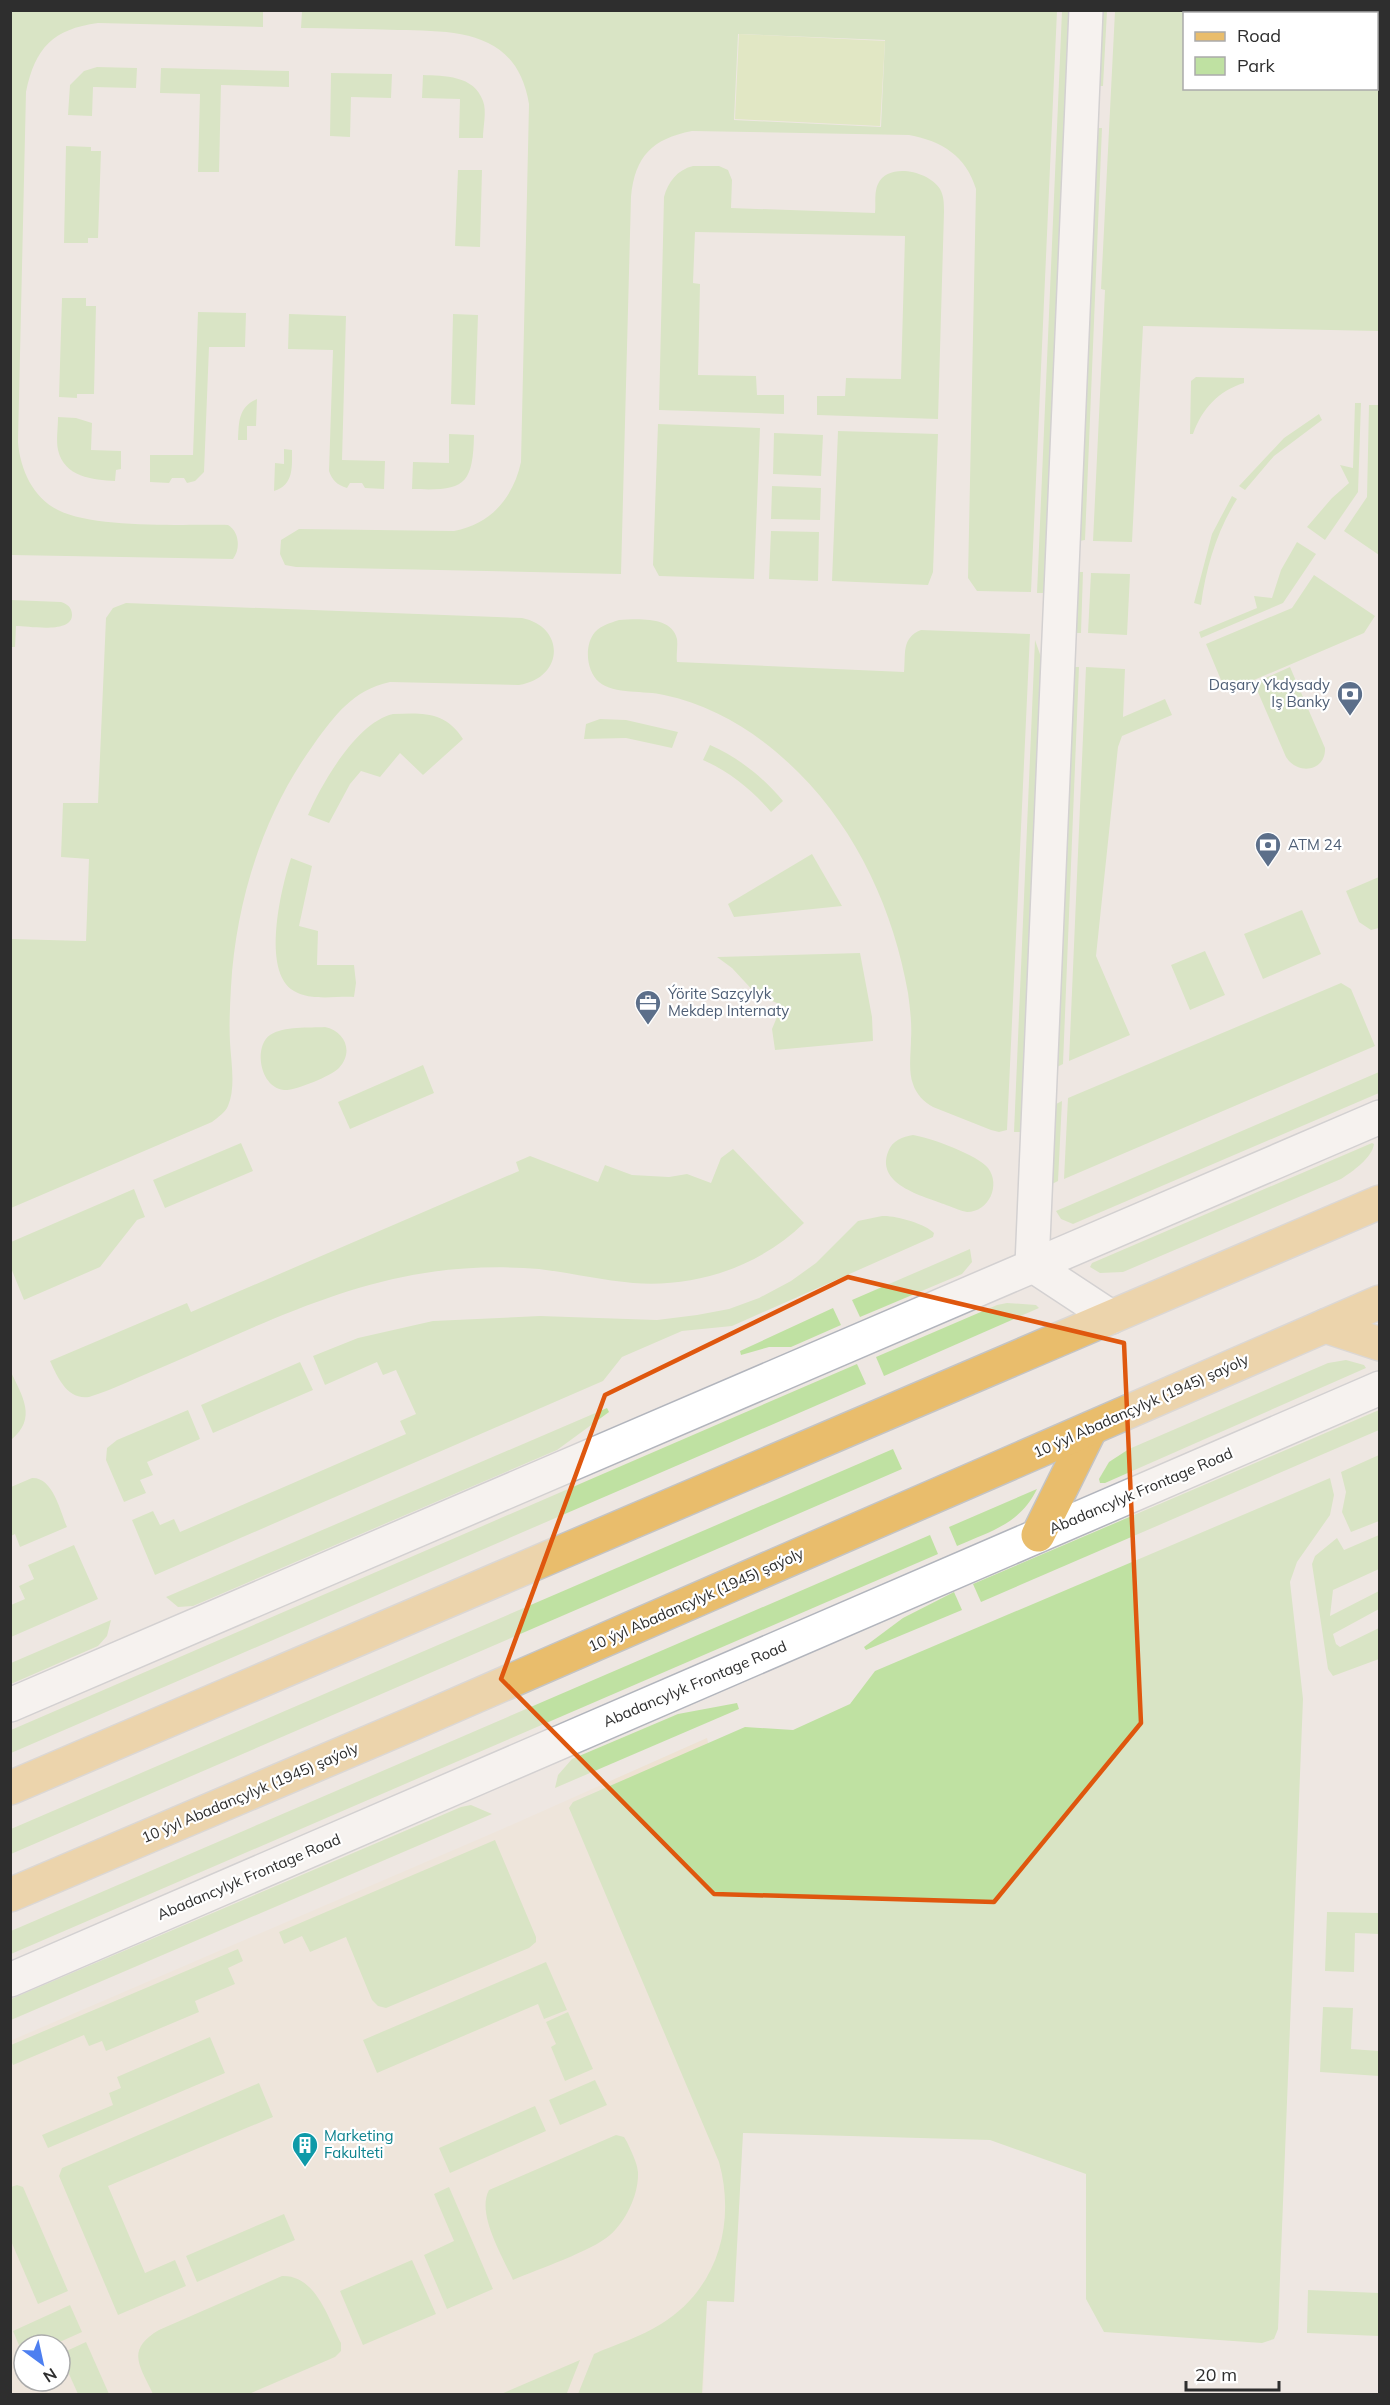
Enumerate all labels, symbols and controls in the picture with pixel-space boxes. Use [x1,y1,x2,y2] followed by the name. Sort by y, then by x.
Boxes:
[1183,12,1378,90] legend
[1237,24,1281,47] text: Road
[1237,54,1276,77] text: Park
[1209,675,1330,711] place label: Daşary Ykdysady Iş Banky
[1335,679,1365,717] bank icon: Daşary Ykdysady Iş Banky
[1253,830,1283,868] bank icon: ATM 24
[1288,835,1342,854] place label: ATM 24
[667,984,789,1020] place label: Ýörite Sazçylyk Mekdep Internaty
[633,988,663,1026] office icon: Ýörite Sazçylyk Mekdep Internaty
[1030,1349,1251,1462] street label: 10 ýyl Abadançylyk (1945) şaýoly
[1046,1443,1235,1538] street label: Abadancylyk Frontage Road
[585,1543,806,1656] street label: 10 ýyl Abadançylyk (1945) şaýoly
[600,1636,789,1731] street label: Abadancylyk Frontage Road
[139,1738,361,1847] street label: 10 ýyl Abadançylyk (1945) şaýoly
[154,1829,343,1924] street label: Abadancylyk Frontage Road
[324,2126,394,2162] place label: Marketing Fakulteti
[290,2130,320,2168] building icon: Marketing Fakulteti
[12,2333,72,2393] north arrow
[1186,2354,1279,2392] scale bar
[1195,2363,1237,2386] text: 20 m
[40,2364,61,2387] text: N

